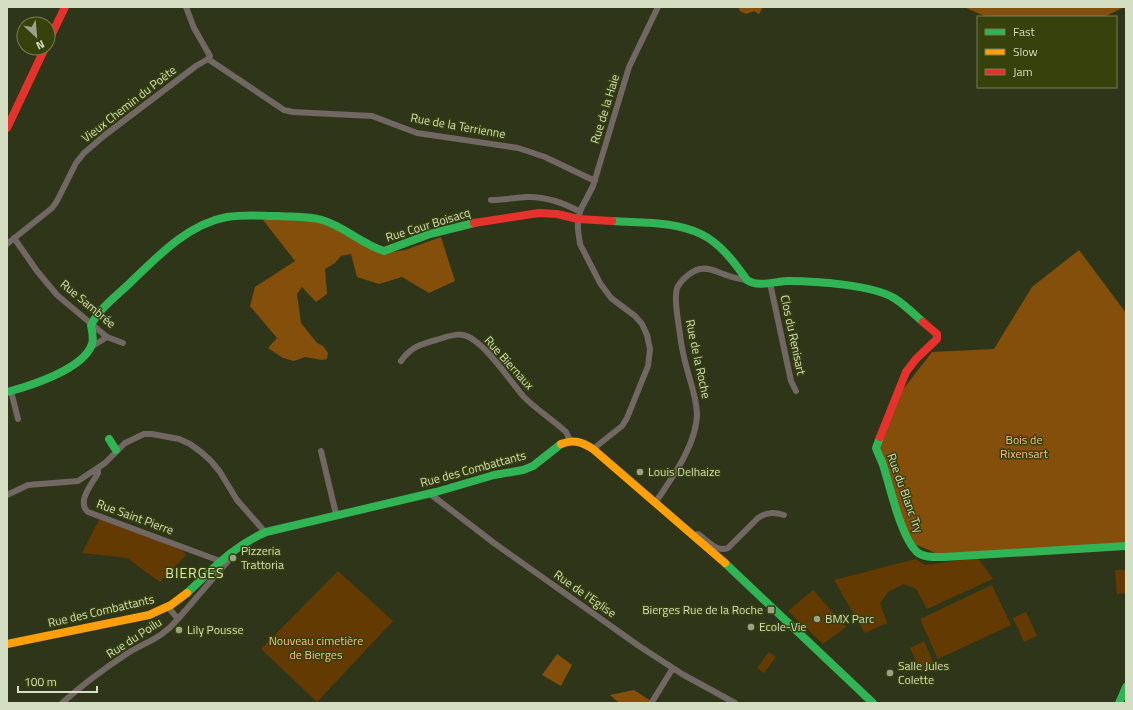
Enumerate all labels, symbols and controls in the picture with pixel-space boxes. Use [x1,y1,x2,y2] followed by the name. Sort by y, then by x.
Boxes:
[16,16,56,56] north arrow
[977,16,1117,88] legend
[1013,22,1036,41] text: Fast
[33,36,47,54] text: N
[1013,42,1038,61] text: Slow
[77,60,180,147] street label: Vieux Chemin du Poète
[1013,62,1033,81] text: Jam
[585,72,624,146] street label: Rue de la Haie
[409,108,507,143] street label: Rue de la Terrienne
[383,203,473,246] street label: Rue Cour Boisacq
[56,275,120,333] street label: Rue Sambrée
[776,293,811,378] street label: Clos du Renisart
[681,318,716,400] street label: Rue de la Roche
[480,331,539,394] street label: Rue Biernaux
[1000,430,1049,463] park label: Bois de Rixensart
[418,445,528,492] street label: Rue des Combattants
[882,450,929,536] street label: Rue du Blanc Try
[648,462,720,481] place label: Louis Delhaize
[635,467,645,477] marker: Louis Delhaize
[94,494,176,539] street label: Rue Saint Pierre
[241,541,284,574] place label: Pizzeria Trattoria
[228,553,238,563] marker: Pizzeria Trattoria
[165,562,225,583] district label: BIERGES
[550,565,620,622] street label: Rue de l'Eglise
[46,589,156,632] street label: Rue des Combattants
[642,600,763,619] place label: Bierges Rue de la Roche
[766,605,776,615] marker: Bierges Rue de la Roche
[825,609,874,628] place label: BMX Parc
[102,612,165,663] street label: Rue du Poilu
[812,614,822,624] marker: BMX Parc
[759,617,806,636] place label: Ecole-Vie
[187,620,244,639] place label: Lily Pousse
[746,622,756,632] marker: Ecole-Vie
[174,625,184,635] marker: Lily Pousse
[269,631,363,664] park label: Nouveau cimetière de Bierges
[898,656,949,689] place label: Salle Jules Colette
[18,668,97,694] scale bar
[885,668,895,678] marker: Salle Jules Colette
[24,672,57,691] text: 100 m

